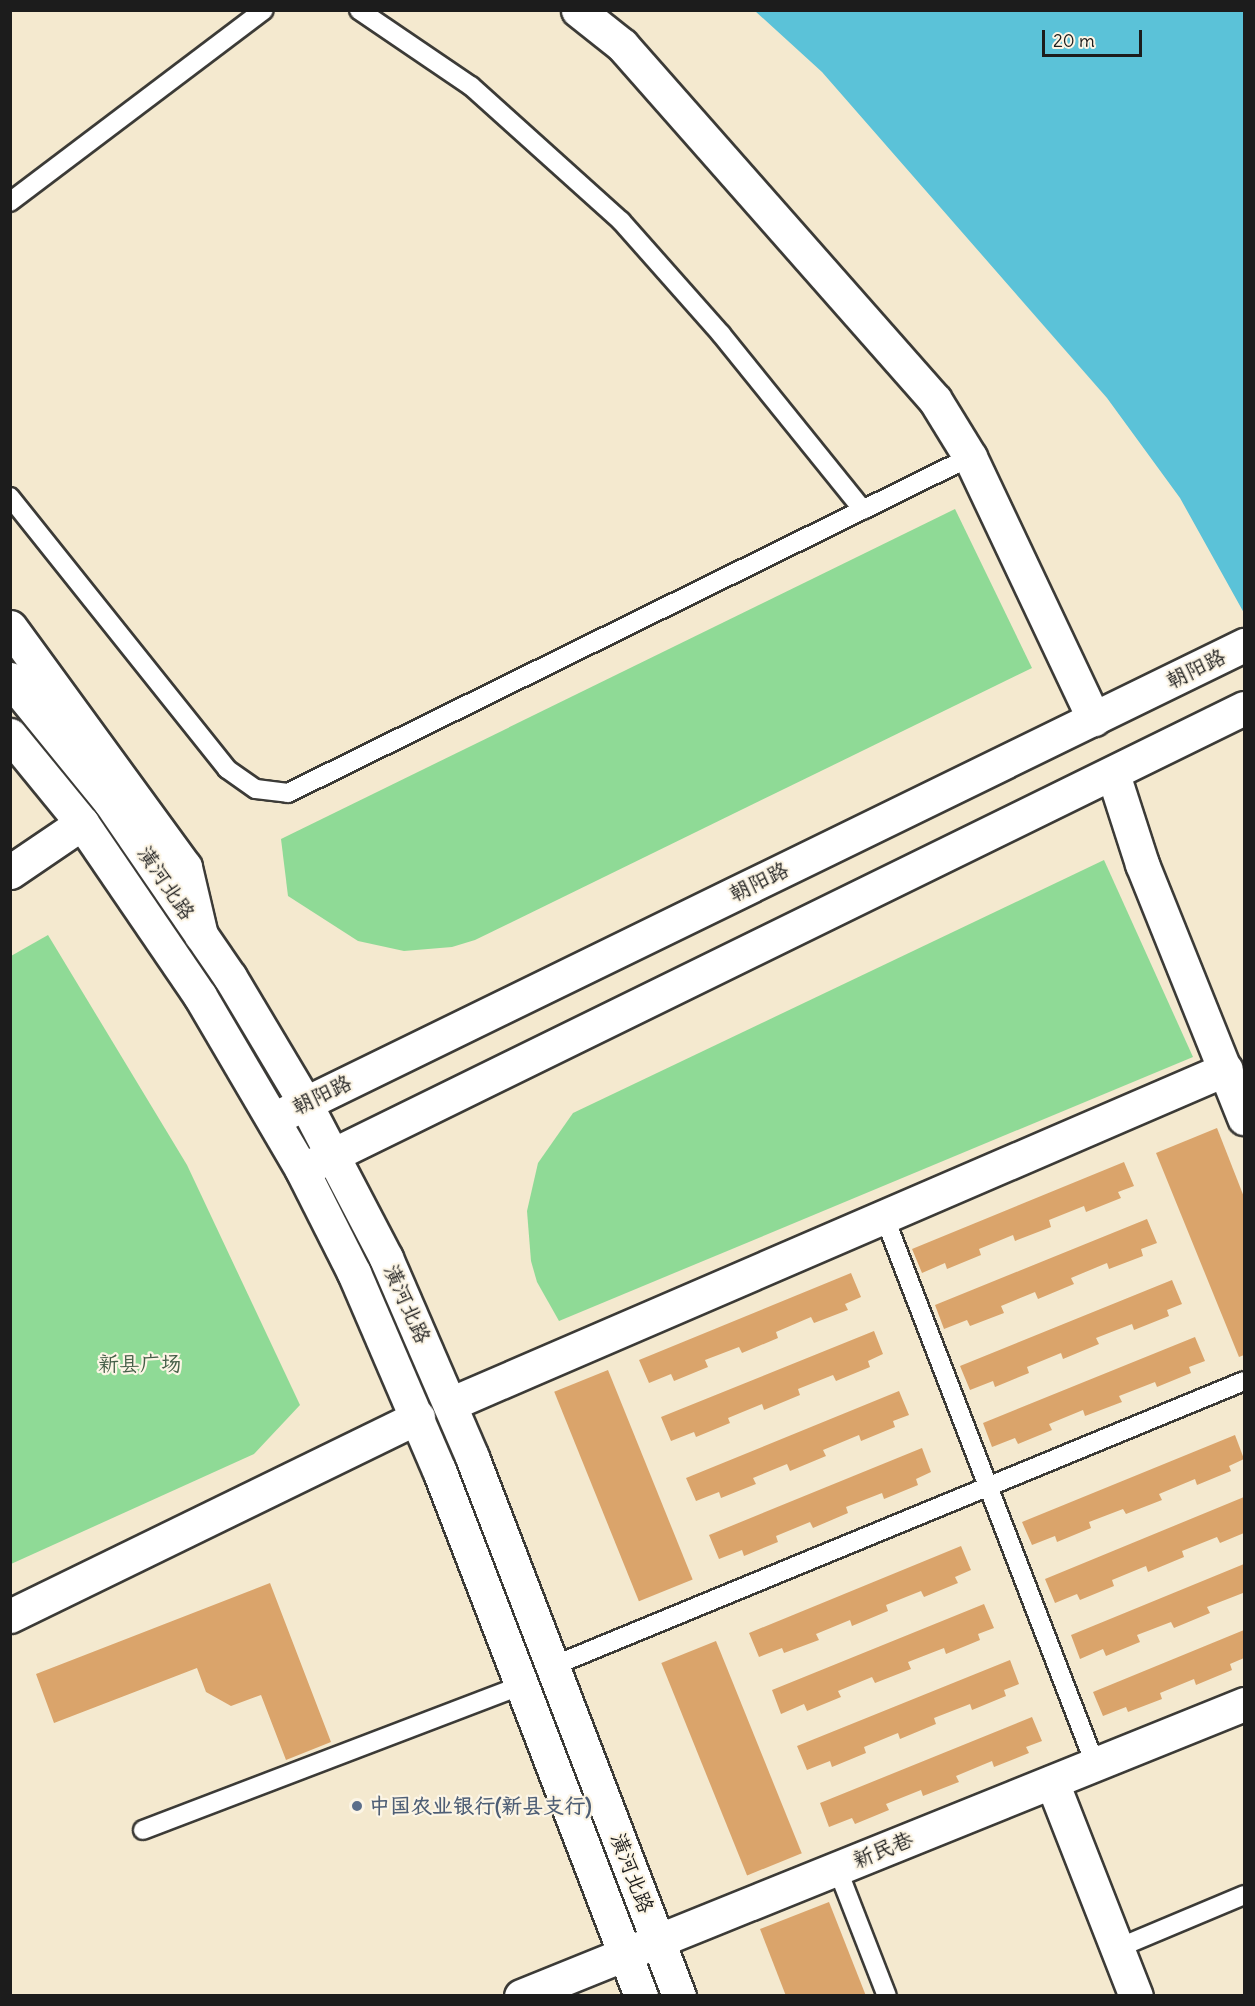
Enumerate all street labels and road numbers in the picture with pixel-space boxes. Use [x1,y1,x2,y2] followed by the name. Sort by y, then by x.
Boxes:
[1162,644,1230,694] street label: 朝阳路
[132,841,200,925] street label: 潢河北路
[725,857,793,907] street label: 朝阳路
[288,1070,356,1120] street label: 朝阳路
[378,1261,436,1347] street label: 潢河北路
[849,1827,917,1873] street label: 新民巷
[605,1829,659,1917] street label: 潢河北路

